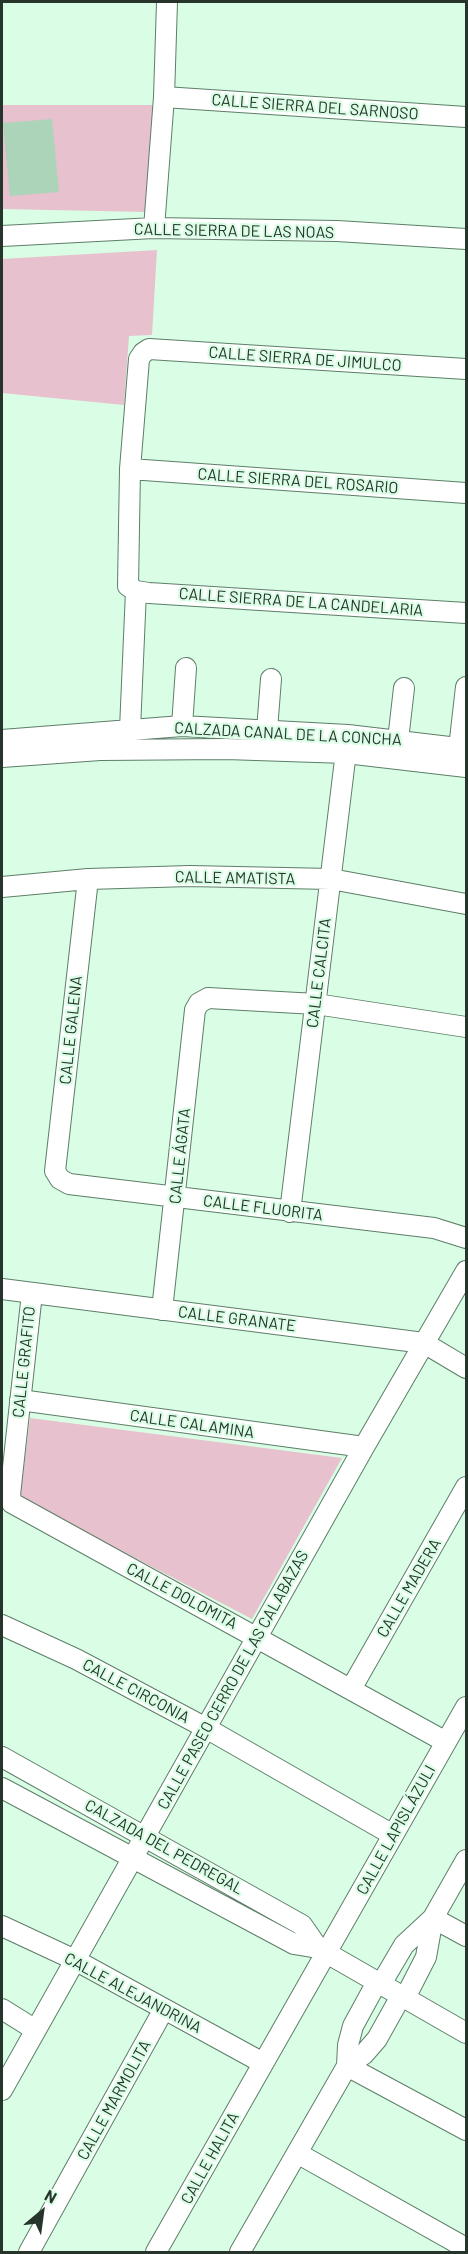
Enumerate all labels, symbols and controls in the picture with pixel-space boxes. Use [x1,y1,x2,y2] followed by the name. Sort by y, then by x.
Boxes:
[211,90,419,124] street label: CALLE SIERRA DEL SARNOSO
[134,220,334,242] street label: CALLE SIERRA DE LAS NOAS
[208,343,402,375] street label: CALLE SIERRA DE JIMULCO
[197,464,399,498] street label: CALLE SIERRA DEL ROSARIO
[178,584,424,620] street label: CALLE SIERRA DE LA CANDELARIA
[174,718,402,750] street label: CALZADA CANAL DE LA CONCHA
[175,867,295,889] street label: CALLE AMATISTA
[303,917,335,1029] street label: CALLE CALCITA
[56,975,86,1085] street label: CALLE GALENA
[165,1107,195,1205] street label: CALLE ÁGATA
[202,1191,324,1225] street label: CALLE FLUORITA
[177,1302,297,1336] street label: CALLE GRANATE
[9,1305,39,1419] street label: CALLE GRAFITO
[129,1406,255,1442] street label: CALLE CALAMINA
[373,1535,445,1641] street label: CALLE MADERA
[154,1547,312,1813] street label: CALLE PASEO CERRO DE LAS CALABAZAS
[123,1559,241,1633] street label: CALLE DOLOMITA
[79,1655,193,1727] street label: CALLE CIRCONIA
[352,1762,440,1898] street label: CALLE LAPISLÁZULI
[81,1795,247,1899] street label: CALZADA DEL PEDREGAL
[61,1949,205,2037] street label: CALLE ALEJANDRINA
[73,2037,155,2163] street label: CALLE MARMOLITA
[177,2109,243,2207] street label: CALLE HALITA
[12,2182,72,2242] north arrow
[42,2185,60,2207] text: N

